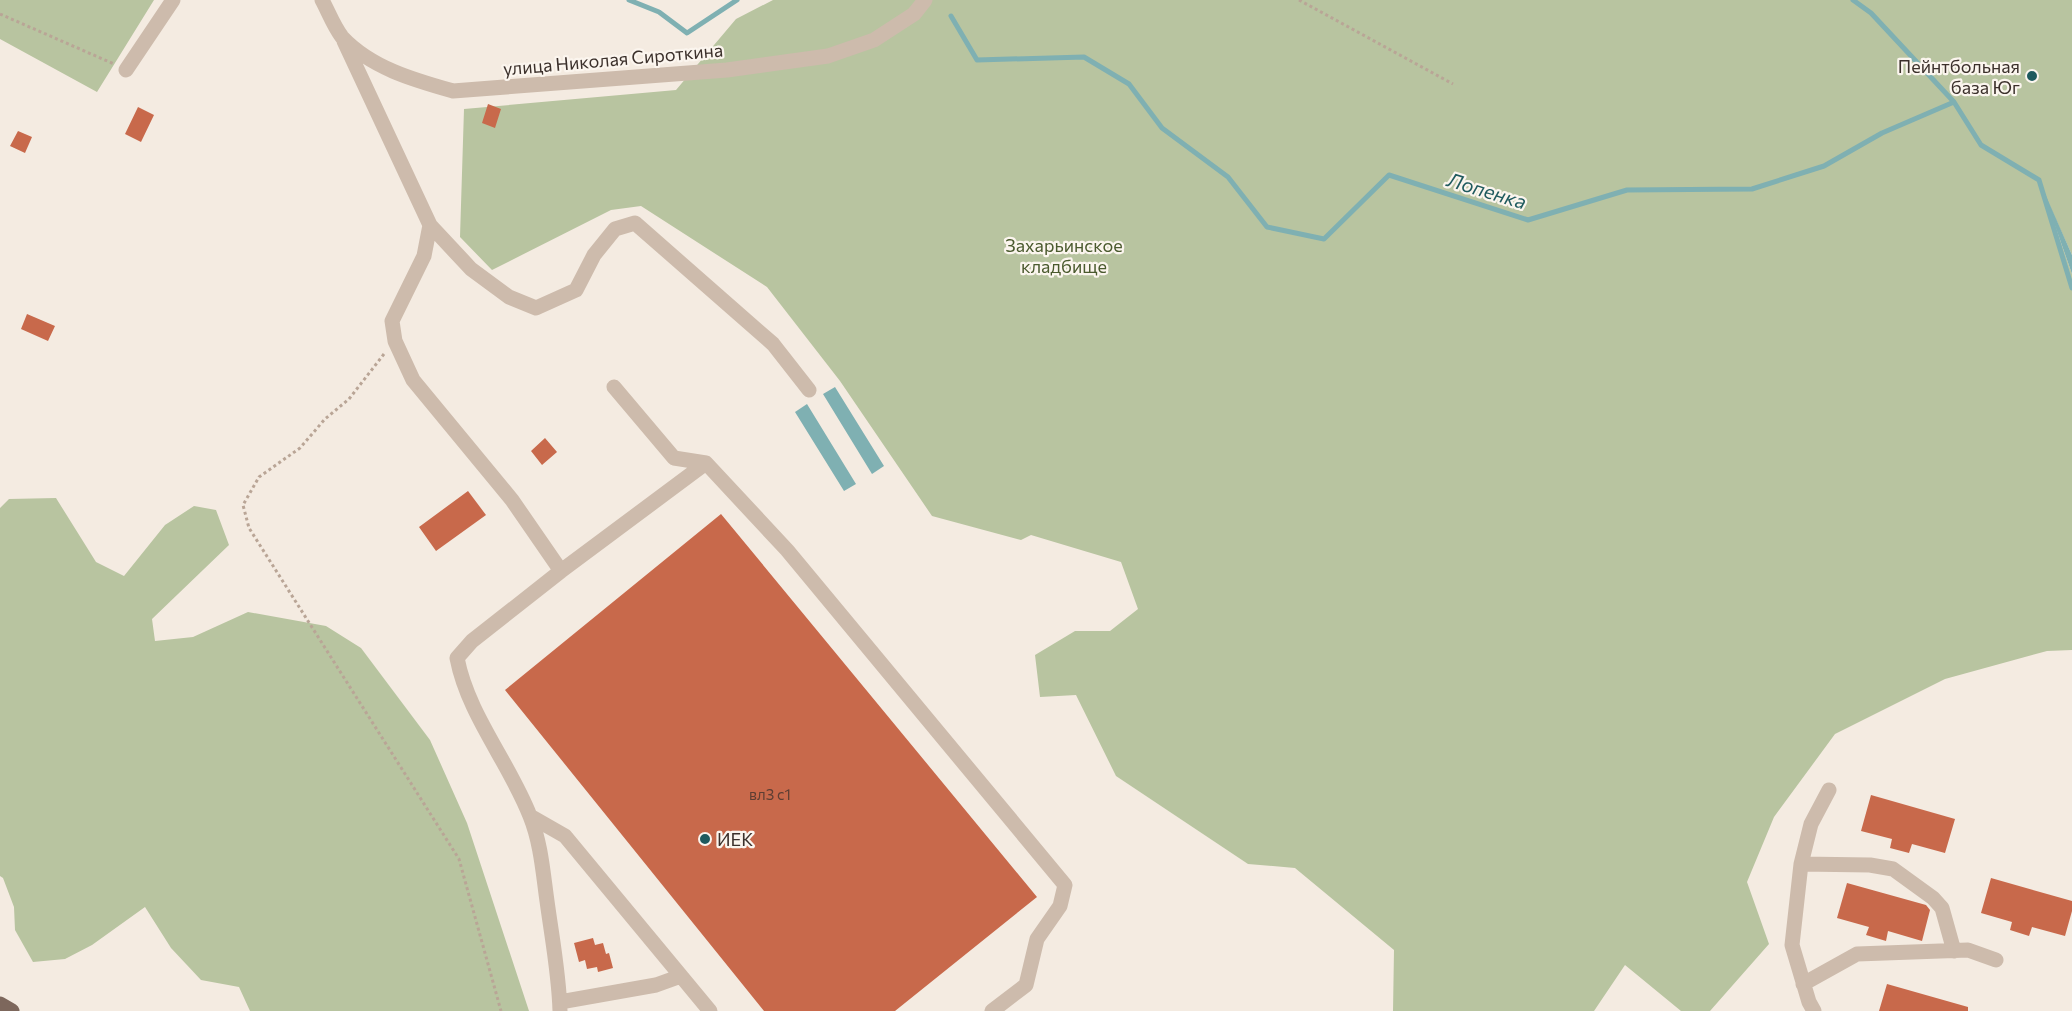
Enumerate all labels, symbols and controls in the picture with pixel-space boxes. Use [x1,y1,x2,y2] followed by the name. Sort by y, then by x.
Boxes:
[502,38,724,80] street label: улица Николая Сироткина
[1898,55,2020,98] place label: Пейнтбольная база Юг
[2025,69,2039,83] marker: Пейнтбольная база Юг
[1444,166,1529,213] water label: Лопенка
[1005,234,1123,277] park label: Захарьинское кладбище
[749,785,791,803] house number: вл3 с1
[717,828,753,850] place label: ИЕК
[698,832,712,846] marker: ИЕК

